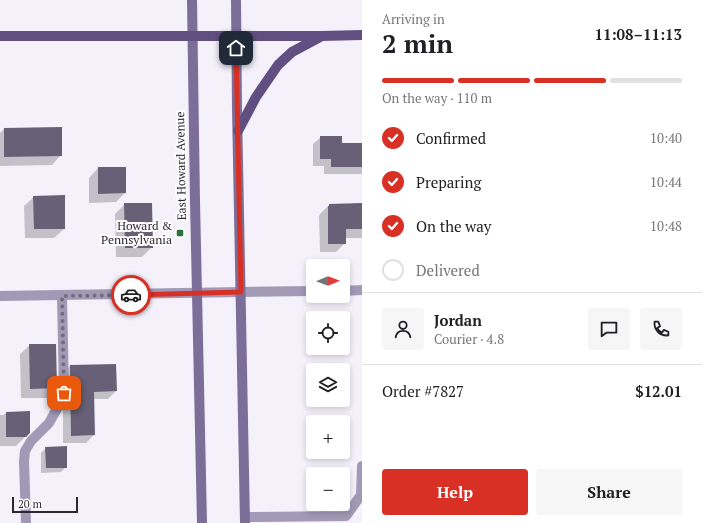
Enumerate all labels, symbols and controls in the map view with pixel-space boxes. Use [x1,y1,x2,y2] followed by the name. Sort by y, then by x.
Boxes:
[382,10,445,28] text: Arriving in
[595,24,682,44] text: 11:08–11:13
[382,26,453,60] text: 2 min
[219,31,253,65] pin
[225,37,247,59] icon: home
[382,89,492,107] text: On the way · 110 m
[172,111,189,221] street label: East Howard Avenue
[382,127,404,149] icon: check
[416,128,486,148] text: Confirmed
[650,129,682,147] text: 10:40
[382,171,404,193] icon: check
[416,172,481,192] text: Preparing
[650,173,682,191] text: 10:44
[382,215,404,237] icon: check
[416,216,491,236] text: On the way
[650,217,682,235] text: 10:48
[101,218,173,247] place label: Howard & Pennsylvania
[175,228,185,238] marker: Howard & Pennsylvania
[306,259,350,303] north arrow
[306,259,350,511] map controls
[416,260,480,280] text: Delivered
[111,275,151,315] courier
[120,284,142,306] icon: car
[382,308,424,350] button: person
[588,308,630,350] button: chat
[640,308,682,350] button: phone
[434,310,482,330] text: Jordan
[306,311,350,355] button: locate
[434,330,504,348] text: Courier · 4.8
[306,363,350,407] button: layers
[47,376,81,410] pin
[382,381,464,401] text: Order #7827
[635,381,682,401] text: $12.01
[53,382,75,404] icon: bag
[306,415,350,459] button: +
[306,467,350,511] button: −
[382,469,528,515] button: Help
[536,469,682,515] button: Share
[12,495,78,514] scale bar
[18,497,42,511] text: 20 m

